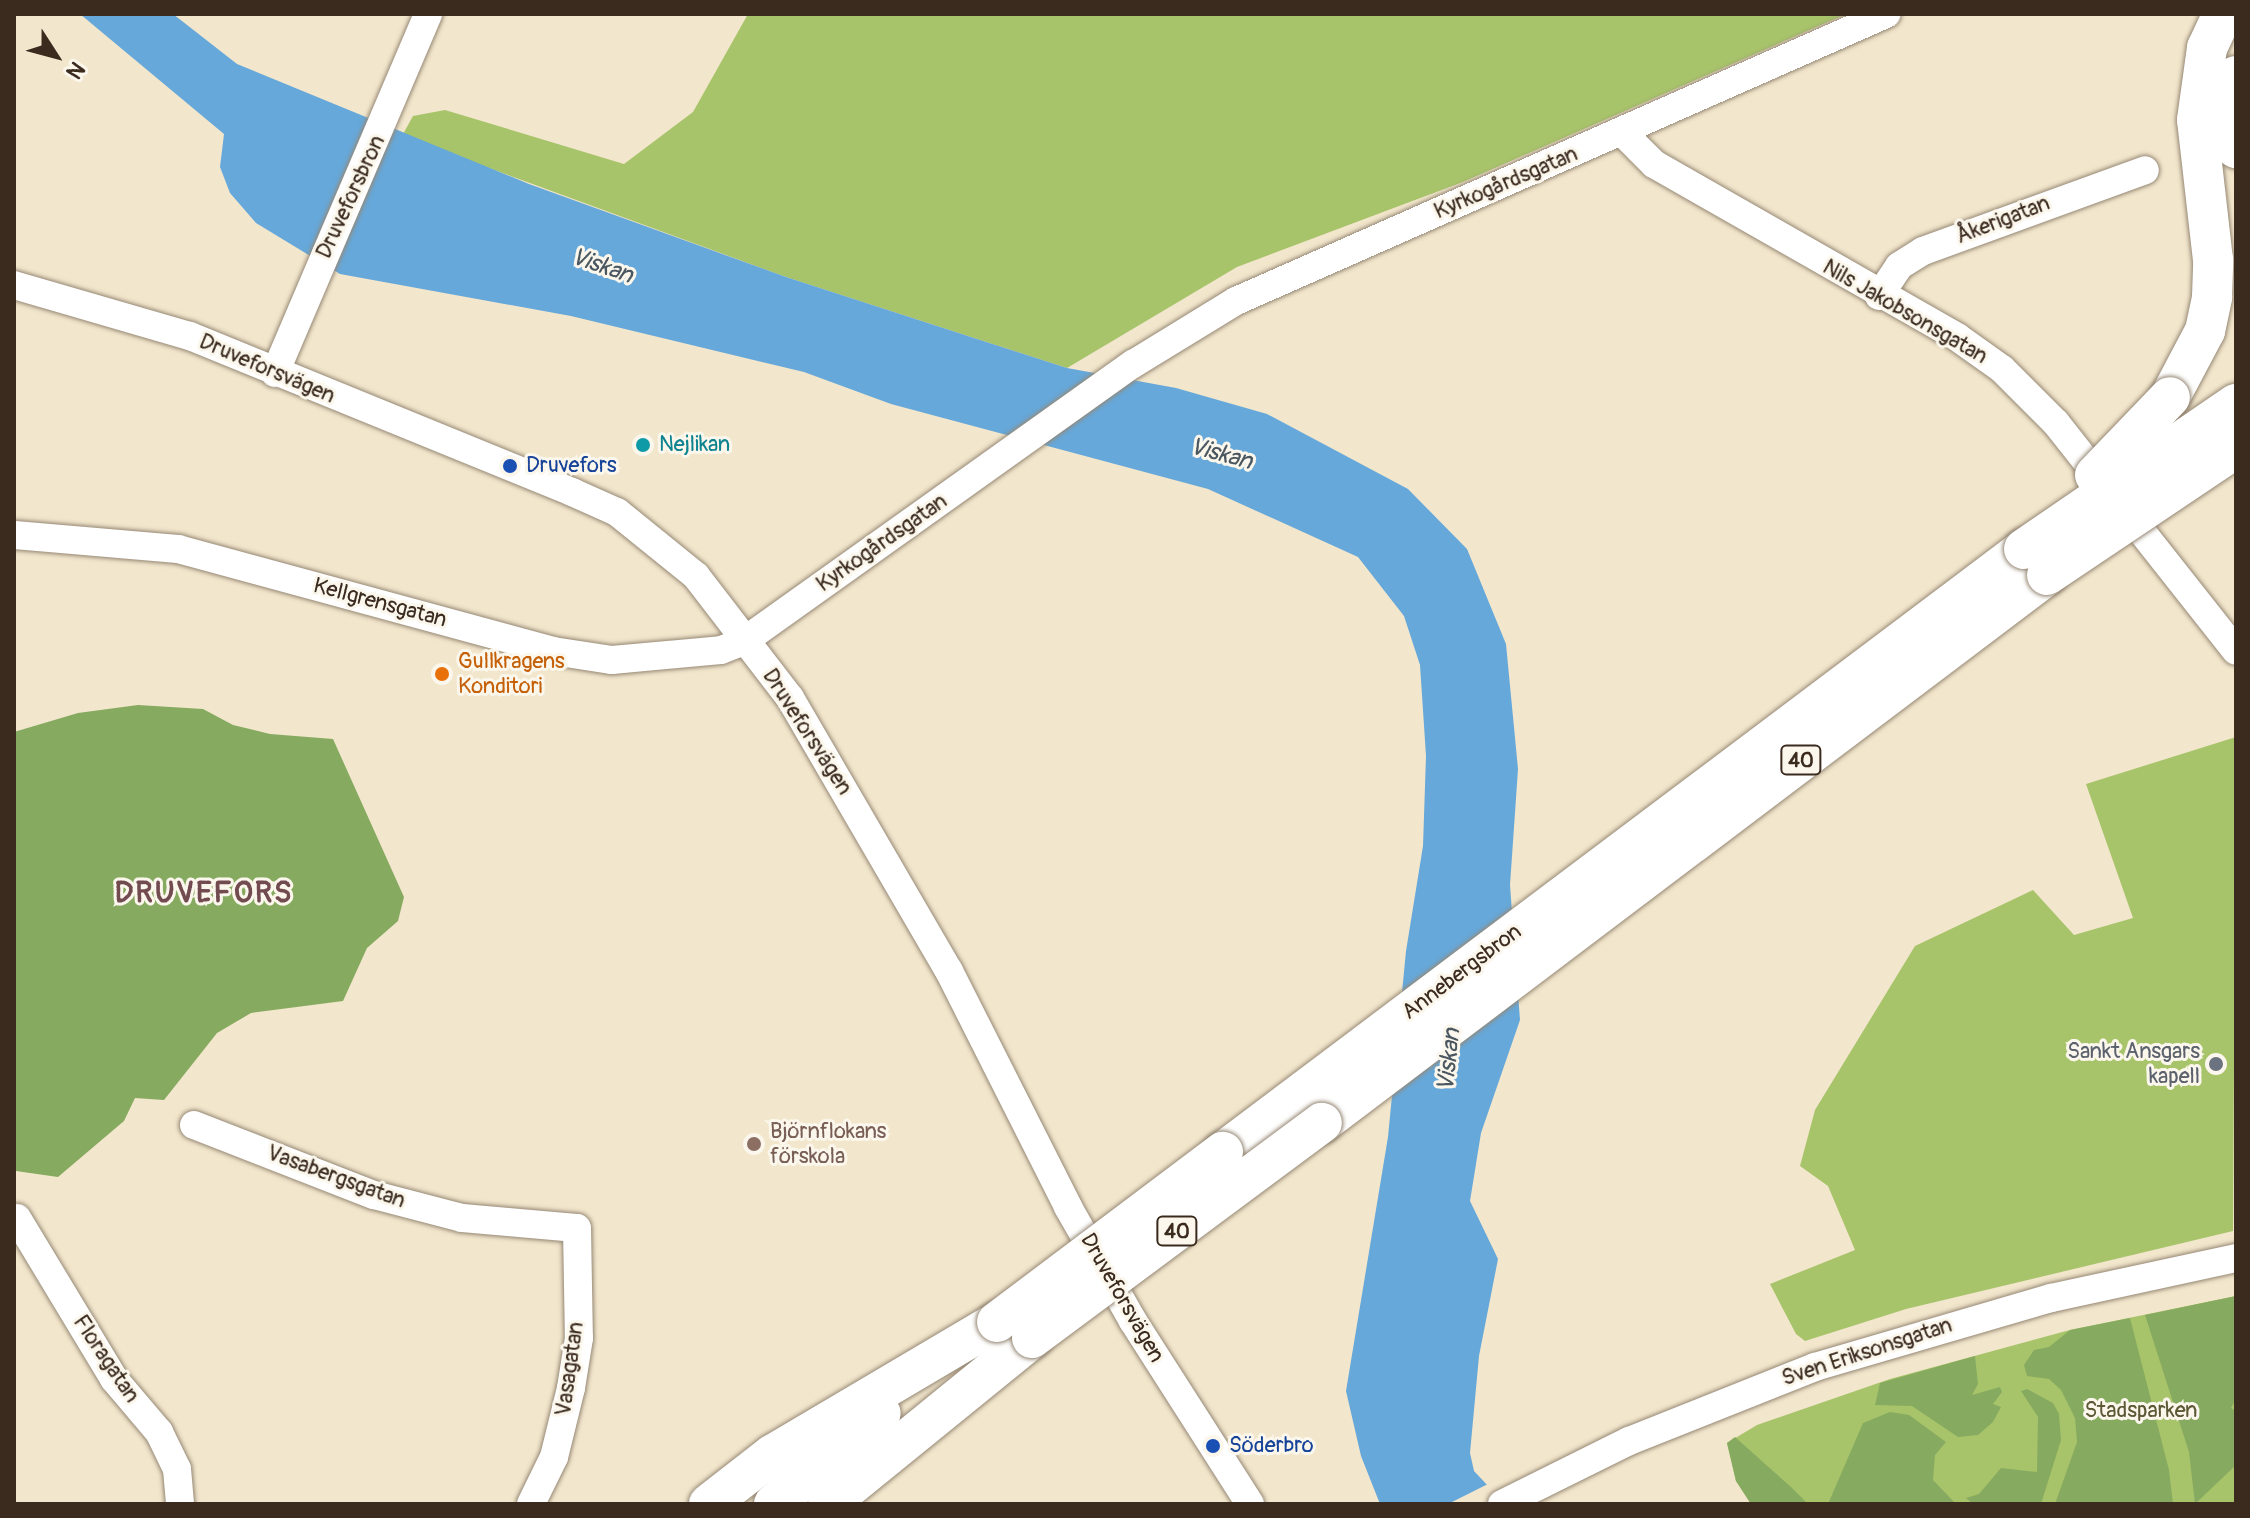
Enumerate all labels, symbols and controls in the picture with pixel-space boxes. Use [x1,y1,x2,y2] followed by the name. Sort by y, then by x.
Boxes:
[16,16,96,96] north arrow
[60,56,91,84] text: N
[311,131,391,263] street label: Druveforsbron
[1430,141,1582,225] street label: Kyrkogårdsgatan
[1952,190,2054,250] street label: Åkerigatan
[567,242,637,290] water label: Viskan
[1818,254,1992,370] street label: Nils Jakobsonsgatan
[195,329,339,409] street label: Druveforsvägen
[659,432,730,458] place label: Nejlikan
[1187,432,1255,476] water label: Viskan
[634,436,652,454] marker: Nejlikan
[526,453,617,479] place label: Druvefors
[501,457,519,475] marker: Druvefors
[812,488,952,598] street label: Kyrkogårdsgatan
[310,573,450,633] street label: Kellgrensgatan
[458,648,565,700] place label: Gullkragens Konditori
[756,664,858,800] street label: Druveforsvägen
[433,665,451,683] marker: Gullkragens Konditori
[1779,744,1823,776] road number: 40
[114,875,294,911] district label: DRUVEFORS
[1397,919,1527,1025] street label: Annebergsbron
[1431,1027,1467,1093] water label: Viskan
[2067,1038,2200,1090] place label: Sankt Ansgars kapell
[2207,1055,2225,1073] marker: Sankt Ansgars kapell
[770,1118,886,1170] place label: Björnflokans förskola
[745,1135,763,1153] marker: Björnflokans förskola
[263,1140,409,1214] street label: Vasabergsgatan
[1155,1215,1199,1247] road number: 40
[1074,1229,1170,1367] street label: Druveforsvägen
[67,1310,145,1408] street label: Floragatan
[1778,1312,1956,1392] street label: Sven Eriksonsgatan
[550,1320,590,1418] street label: Vasagatan
[2084,1398,2198,1424] park label: Stadsparken
[1229,1433,1314,1459] place label: Söderbro
[1204,1437,1222,1455] marker: Söderbro

